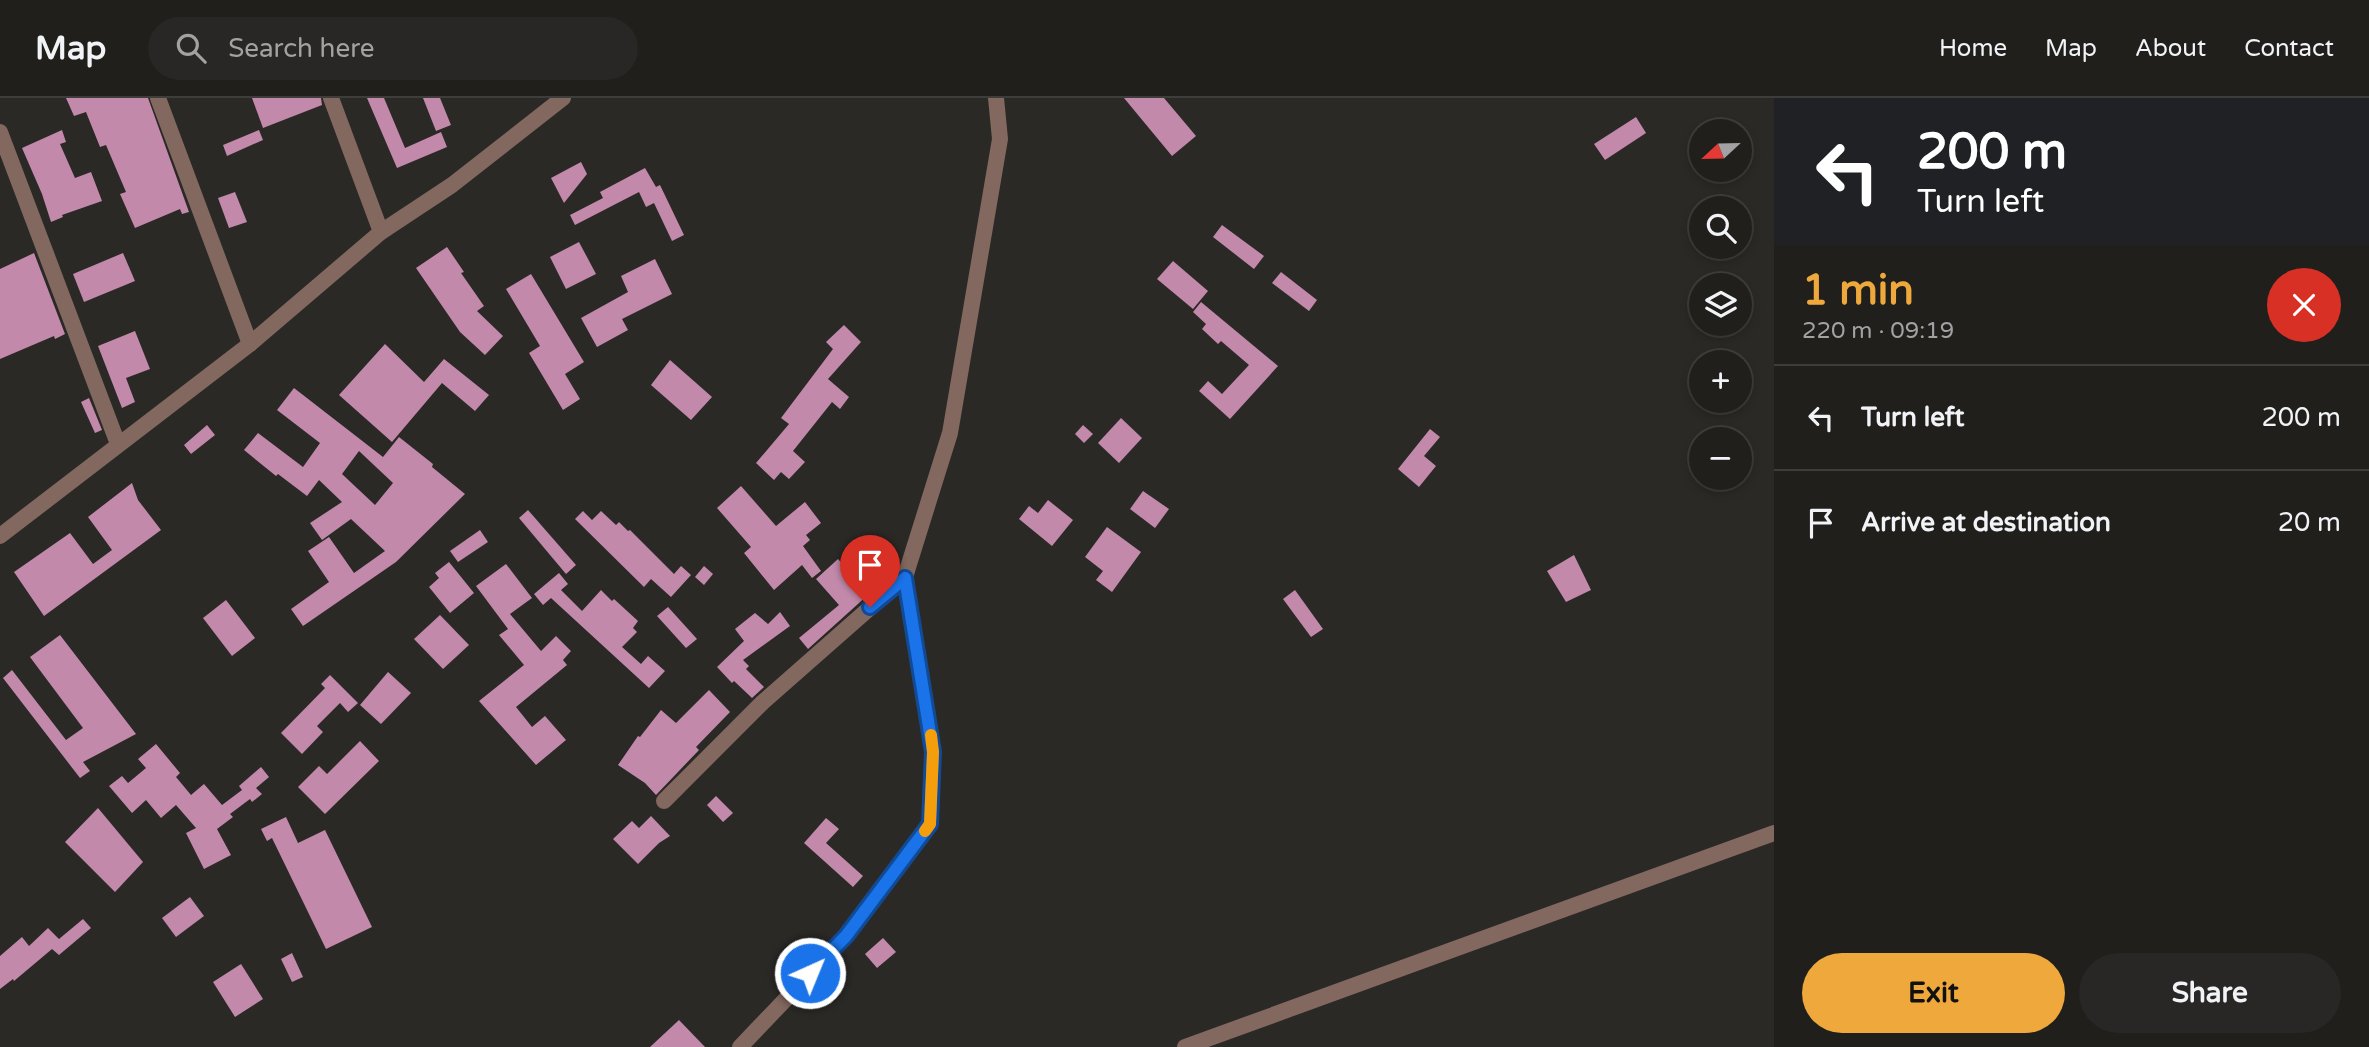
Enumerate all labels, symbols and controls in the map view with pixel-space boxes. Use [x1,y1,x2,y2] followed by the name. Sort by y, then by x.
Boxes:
[148,17,638,80] search box
[35,29,106,68] text: Map
[172,29,210,67] icon: search
[228,33,374,64] text: Search here
[1939,34,2007,63] text: Home
[2045,34,2097,63] text: Map
[2135,34,2206,63] text: About
[2244,34,2334,63] text: Contact
[1689,119,1752,182] north arrow
[1689,119,1752,490] map controls
[1917,123,2067,182] text: 200 m
[1802,126,1893,217] icon: left
[1917,183,2044,221] text: Turn left
[1689,196,1752,259] button: search
[1802,265,1914,316] text: 1 min
[2267,268,2341,342] button: close
[1689,273,1752,336] button: layers
[1802,317,1954,345] text: 220 m · 09:19
[1689,350,1752,413] button: +
[1802,399,1840,437] icon: left
[1861,402,1964,433] text: Turn left
[2261,402,2341,433] text: 200 m
[1689,427,1752,490] button: −
[1802,504,1840,542] icon: arrive
[1861,507,2111,538] text: Arrive at destination
[2278,507,2341,538] text: 20 m
[840,535,900,607] pin
[851,546,889,584] icon: arrive
[773,936,847,1010] position arrow
[1802,953,2065,1033] button: Exit
[2079,953,2341,1033] button: Share

